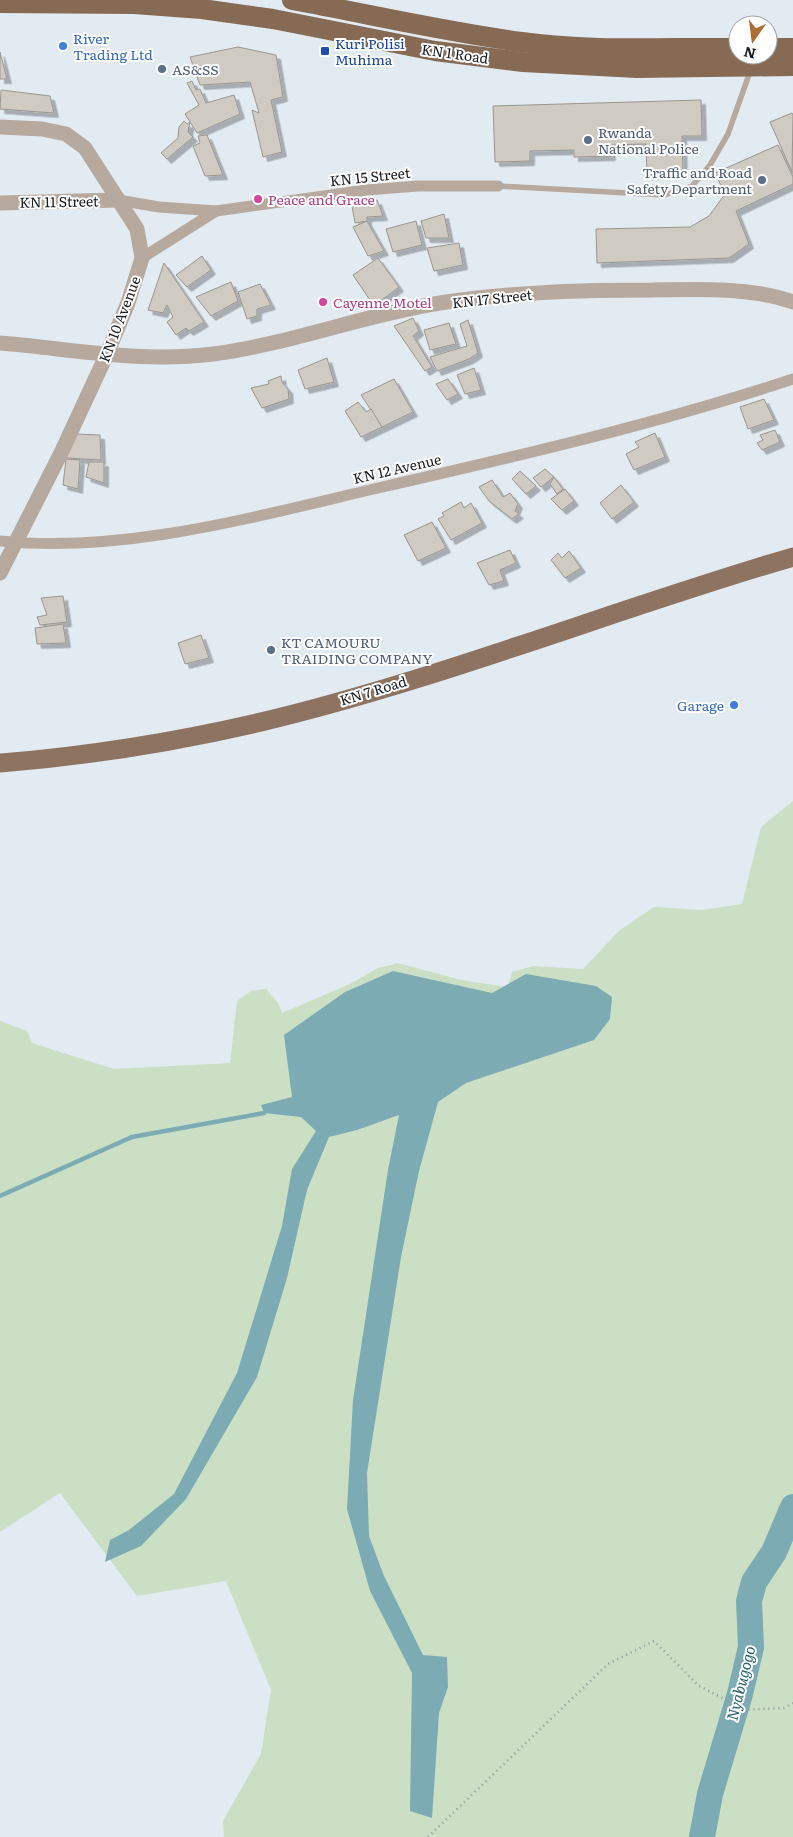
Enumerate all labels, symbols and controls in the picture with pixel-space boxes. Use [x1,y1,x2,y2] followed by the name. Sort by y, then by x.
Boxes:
[728,15,778,65] north arrow
[73,28,153,64] place label: River Trading Ltd
[335,33,405,69] place label: Kuri Polisi Muhima
[420,38,490,68] street label: KN 1 Road
[57,40,69,52] marker: River Trading Ltd
[741,42,758,65] text: N
[319,45,331,57] marker: Kuri Polisi Muhima
[172,59,219,79] place label: AS&SS
[156,63,168,75] marker: AS&SS
[598,122,699,158] place label: Rwanda National Police
[582,134,594,146] marker: Rwanda National Police
[329,162,412,190] street label: KN 15 Street
[626,162,752,198] place label: Traffic and Road Safety Department
[756,174,768,186] marker: Traffic and Road Safety Department
[268,189,375,209] place label: Peace and Grace
[19,190,99,212] street label: KN 11 Street
[252,193,264,205] marker: Peace and Grace
[93,273,145,365] street label: KN 10 Avenue
[451,284,533,312] street label: KN 17 Street
[333,292,432,312] place label: Cayenne Motel
[317,296,329,308] marker: Cayenne Motel
[351,448,443,488] street label: KN 12 Avenue
[281,632,432,668] place label: KT CAMOURU TRAIDING COMPANY
[265,644,277,656] marker: KT CAMOURU TRAIDING COMPANY
[337,670,409,710] street label: KN 7 Road
[677,695,724,715] place label: Garage
[728,699,740,711] marker: Garage
[720,1643,760,1723] water label: Nyabugogo

